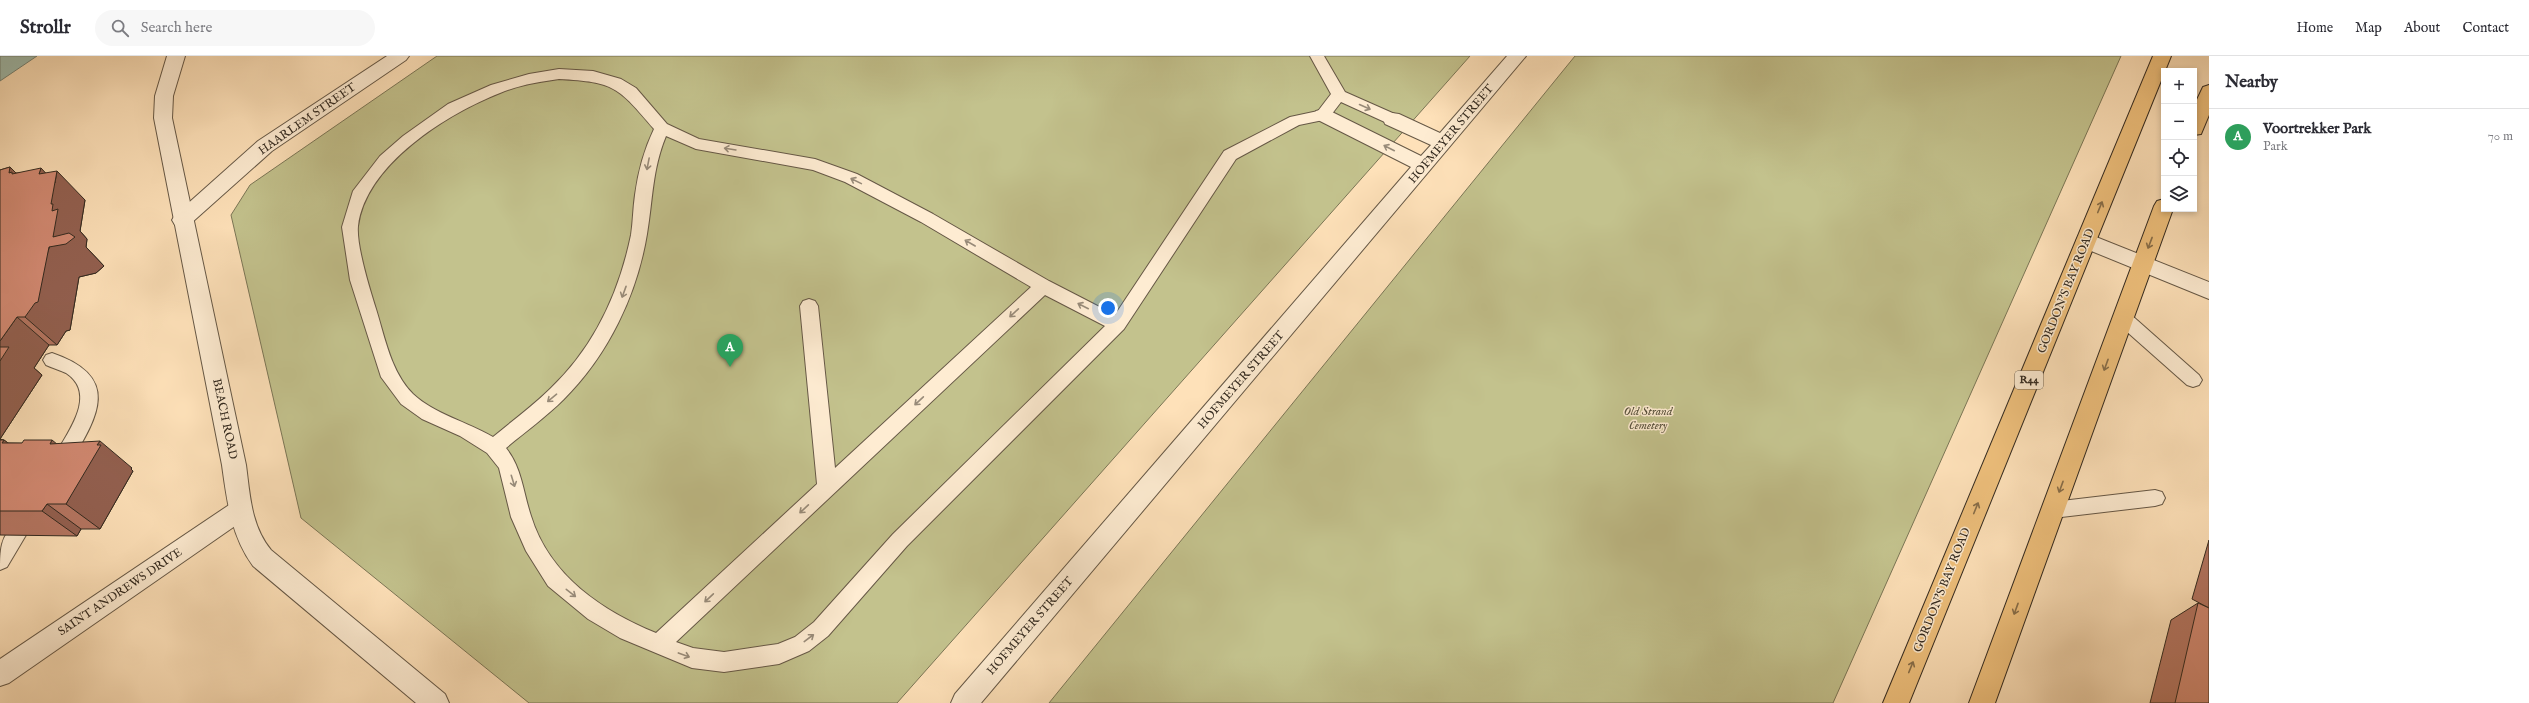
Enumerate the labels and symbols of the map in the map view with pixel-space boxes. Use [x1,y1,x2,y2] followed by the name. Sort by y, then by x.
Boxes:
[255,80,359,158] street label: HAARLEM STREET
[1405,81,1497,187] street label: HOFMEYER STREET
[1359,104,1371,111] one-way arrow
[1384,144,1396,152] one-way arrow
[724,145,737,153] one-way arrow
[644,157,652,170] one-way arrow
[850,177,862,184] one-way arrow
[2097,201,2105,213] one-way arrow
[2034,226,2098,356] street label: GORDON'S BAY ROAD
[2145,236,2153,248] one-way arrow
[965,239,976,247] one-way arrow
[620,285,627,298] one-way arrow
[1098,298,1118,318] your location
[1077,302,1089,309] one-way arrow
[1009,308,1019,317] one-way arrow
[1194,328,1288,432] street label: HOFMEYER STREET
[717,334,743,367] pin: A
[2102,359,2110,371] one-way arrow
[2015,371,2043,389] road number: R44
[209,377,241,461] street label: BEACH ROAD
[546,393,557,402] one-way arrow
[914,397,924,406] one-way arrow
[1624,404,1674,433] park label: Old Strand Cemetery
[509,474,517,486] one-way arrow
[2057,481,2065,493] one-way arrow
[1973,503,1981,515] one-way arrow
[799,504,809,514] one-way arrow
[1910,525,1974,655] street label: GORDON'S BAY ROAD
[55,545,185,639] street label: SAINT ANDREWS DRIVE
[983,574,1077,678] street label: HOFMEYER STREET
[566,589,577,597] one-way arrow
[704,593,714,603] one-way arrow
[2012,603,2020,615] one-way arrow
[804,634,815,643] one-way arrow
[678,652,691,659] one-way arrow
[1908,662,1915,674] one-way arrow

